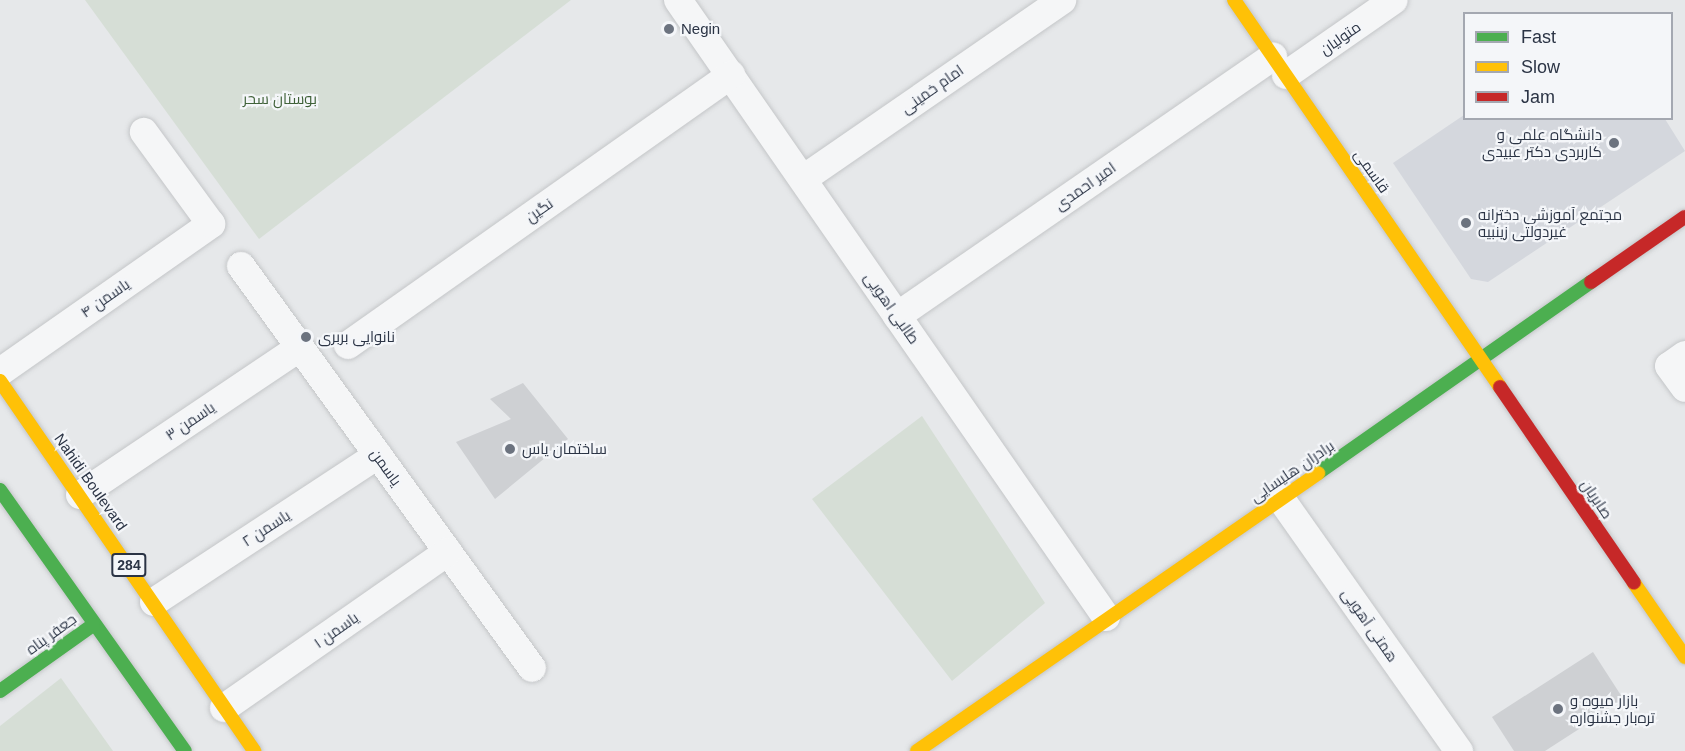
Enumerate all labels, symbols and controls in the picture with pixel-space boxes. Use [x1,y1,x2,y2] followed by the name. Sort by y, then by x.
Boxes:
[1463,12,1673,120] legend
[1316,18,1364,58] street label: متولیان
[681,20,720,38] place label: Negin
[662,22,676,36] marker: Negin
[1521,27,1556,47] text: Fast
[1521,57,1560,77] text: Slow
[897,61,967,117] street label: امام خمینی
[1521,87,1555,107] text: Jam
[243,90,317,108] park label: بوستان سحر
[1482,125,1602,160] place label: دانشگاه علمی و کاربردی دکتر عبیدی
[1607,136,1621,150] marker: دانشگاه علمی و کاربردی دکتر عبیدی
[1350,146,1394,196] street label: قاسمی
[1051,158,1119,214] street label: امیر احمدی
[522,194,556,226] street label: نگین
[1478,205,1622,240] place label: مجتمع آموزشی دخترانه غیردولتی زینبیه
[1459,216,1473,230] marker: مجتمع آموزشی دخترانه غیردولتی زینبیه
[861,269,923,347] street label: طالبی اهویی
[77,275,133,321] street label: یاسمن ۴
[318,328,395,346] place label: نانوایی بربری
[299,330,313,344] marker: نانوایی بربری
[162,398,218,444] street label: یاسمن ۳
[51,430,131,534] street label: Nahidi Boulevard
[1247,436,1337,506] street label: برادران هلیسایی
[522,440,607,458] place label: ساختمان یاس
[503,442,517,456] marker: ساختمان یاس
[367,445,405,489] street label: یاسمن
[1577,476,1617,522] street label: صابریان
[239,506,293,550] street label: یاسمن ۲
[111,554,147,576] road number: 284
[1338,585,1402,665] street label: همتی آهویی
[310,608,362,652] street label: یاسمن ۱
[22,610,80,658] street label: جعفر پناه
[1570,691,1655,726] place label: بازار میوه و تره‌بار جشنواره
[1551,702,1565,716] marker: بازار میوه و تره‌بار جشنواره

